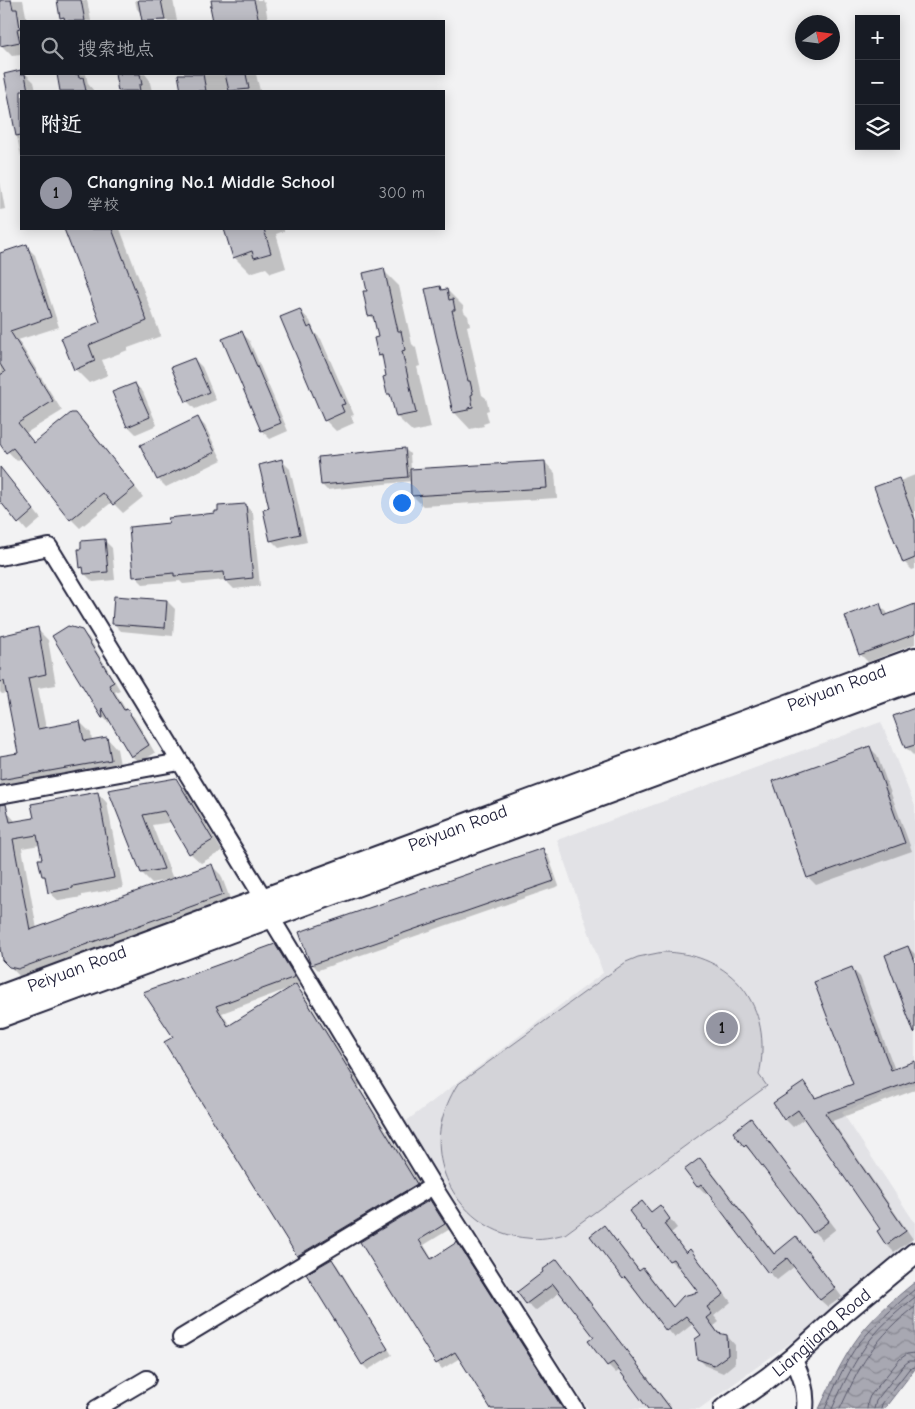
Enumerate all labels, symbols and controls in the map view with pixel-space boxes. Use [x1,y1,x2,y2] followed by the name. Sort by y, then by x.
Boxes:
[795,15,840,60] north arrow
[855,15,900,150] map controls
[855,15,900,60] button: +
[20,20,445,75] search box
[38,34,66,62] icon: search
[78,38,154,60] text: 搜索地点
[855,60,900,105] button: −
[855,105,900,150] button: layers
[40,112,82,136] text: 附近
[87,171,335,193] text: Changning No.1 Middle School
[53,184,59,202] text: 1
[379,184,425,202] text: 300 m
[87,196,119,214] text: 学校
[389,490,415,516] your location
[784,660,889,716] street label: Peiyuan Road
[405,800,510,856] street label: Peiyuan Road
[25,941,129,996] street label: Peiyuan Road
[706,1009,738,1047] pin: 1
[768,1284,875,1381] street label: Liangjiang Road

